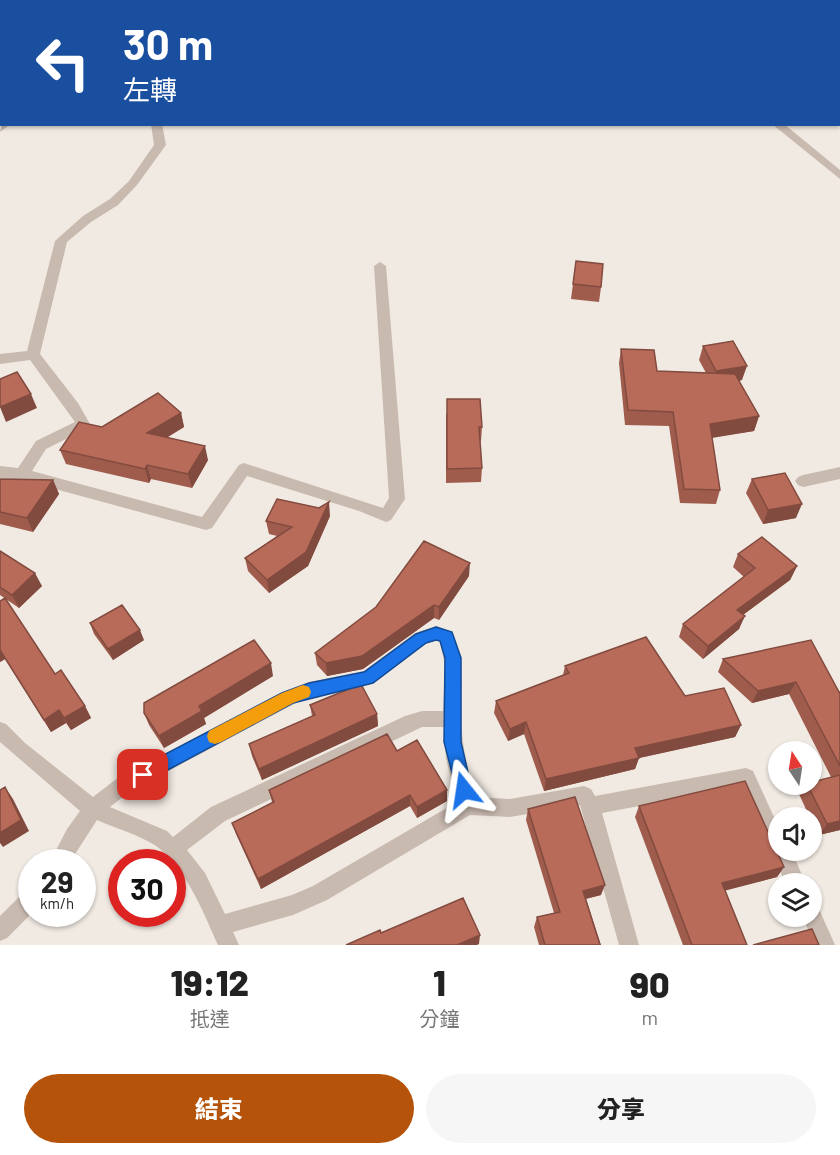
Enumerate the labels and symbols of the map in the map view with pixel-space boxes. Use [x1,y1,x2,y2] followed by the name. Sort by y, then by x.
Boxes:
[768,741,822,795] north arrow
[117,749,168,800] pin
[432,758,496,822] position arrow
[108,849,186,927] speed limit sign: 30

